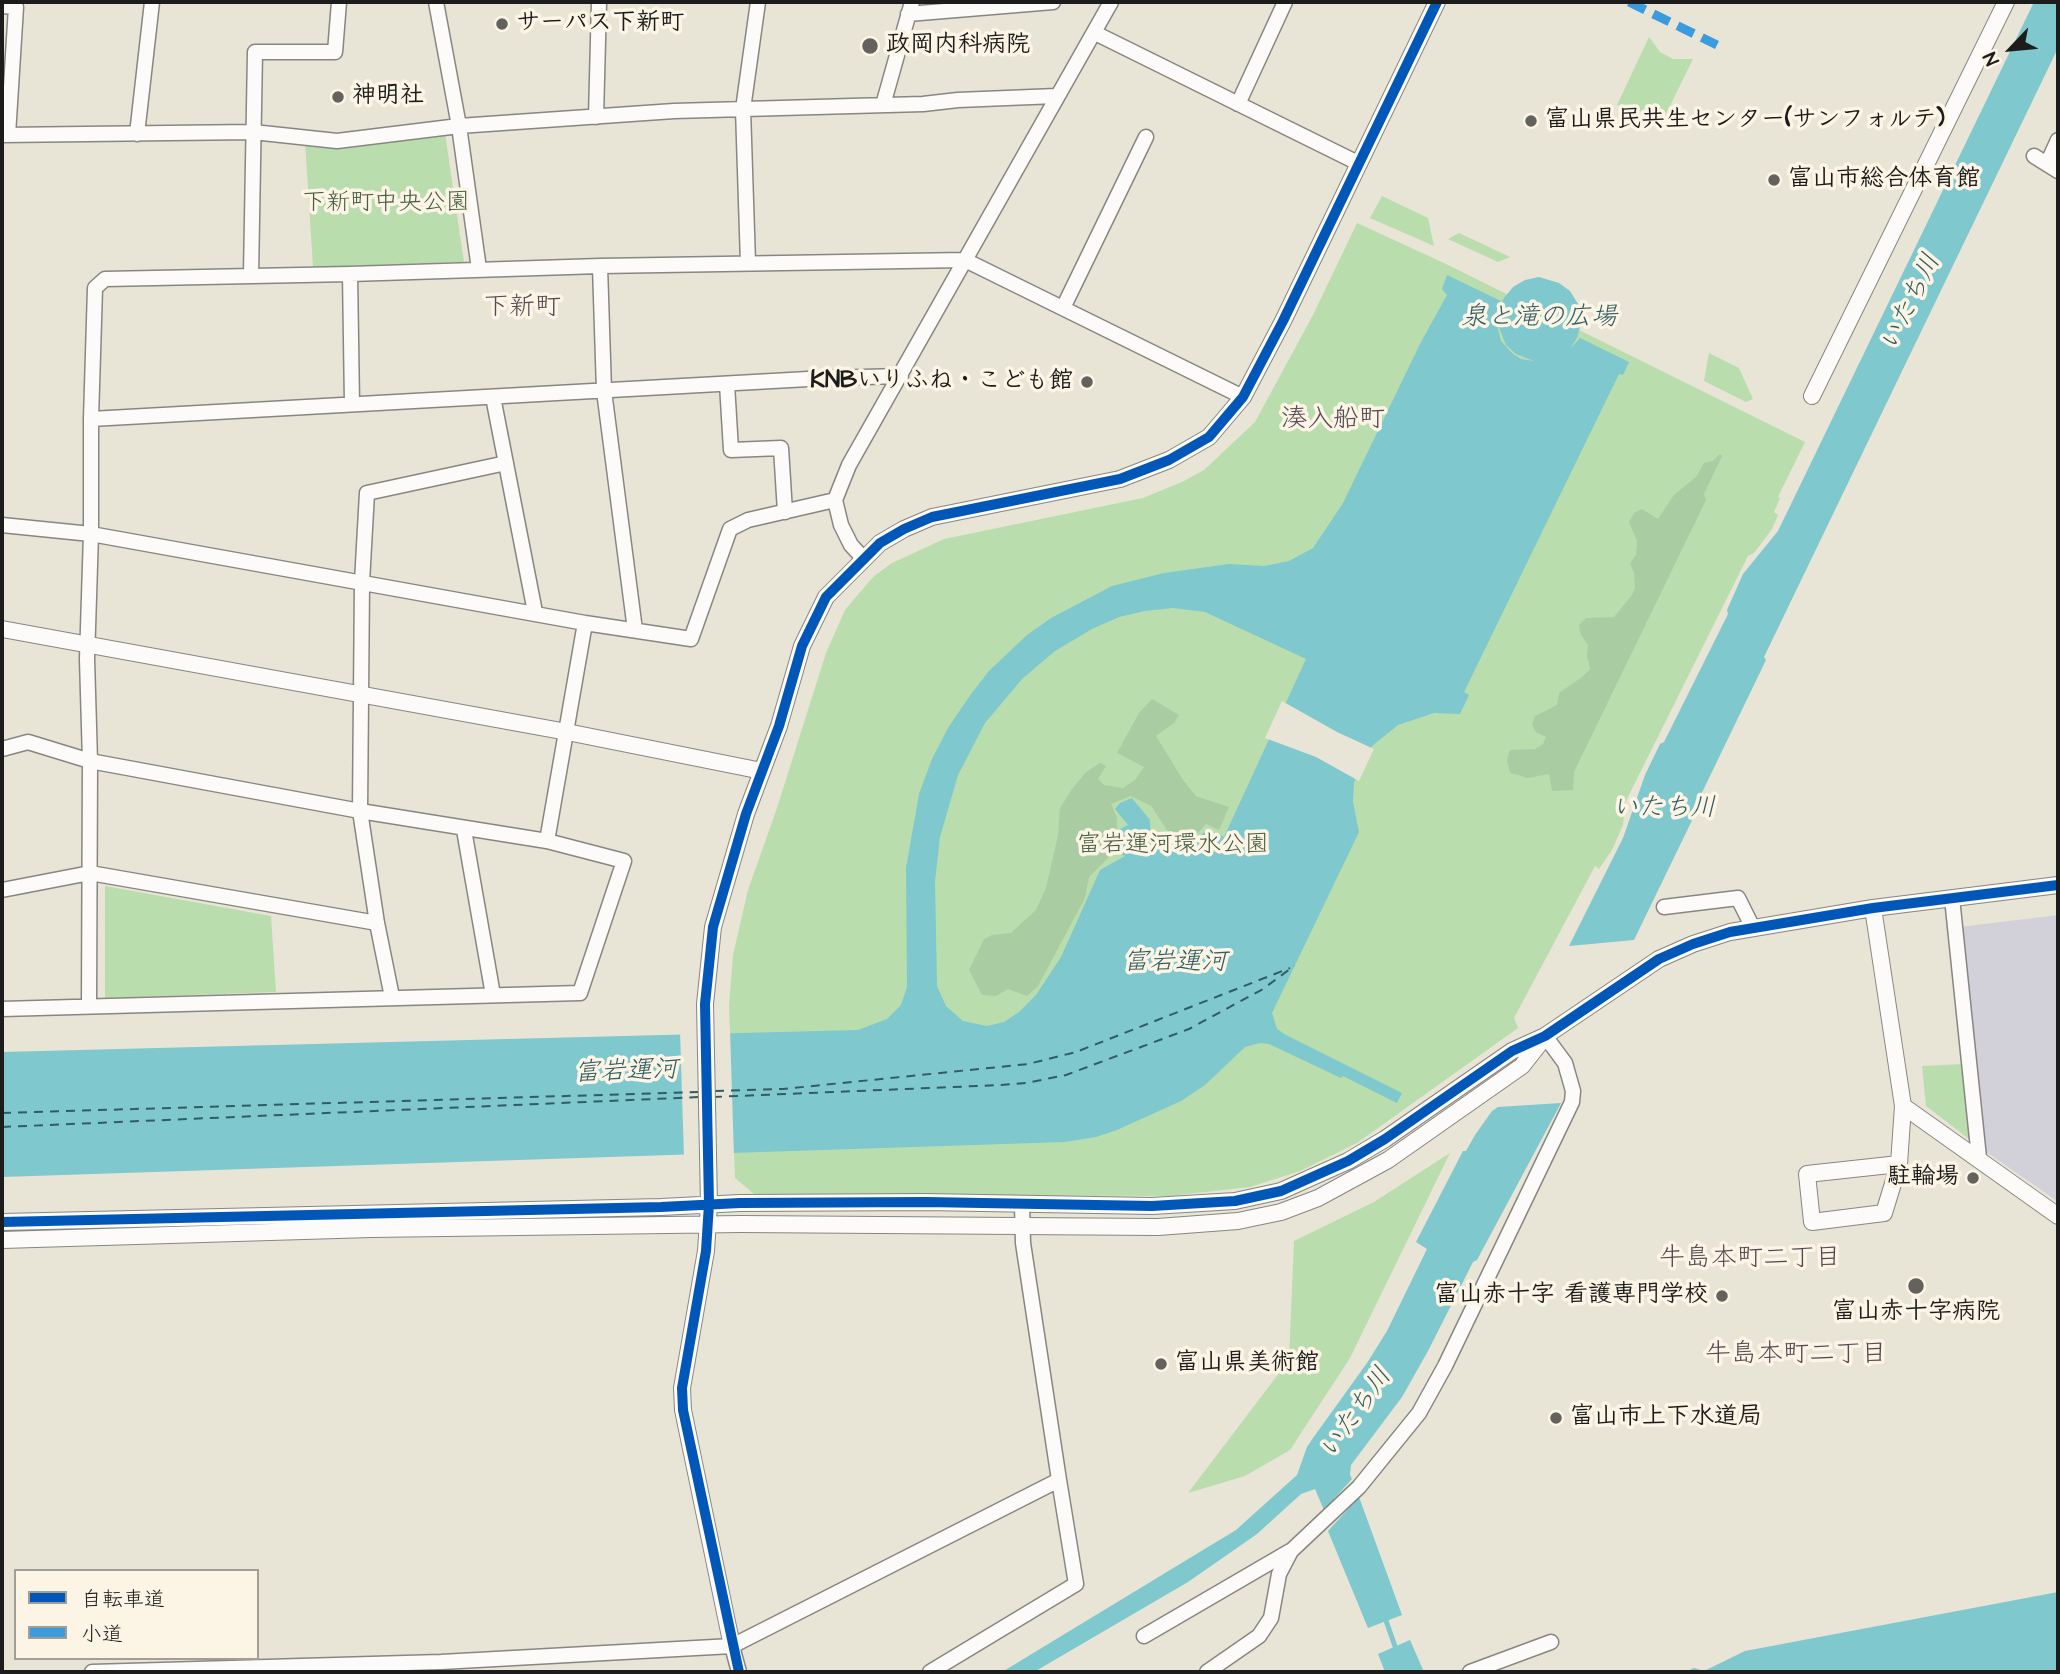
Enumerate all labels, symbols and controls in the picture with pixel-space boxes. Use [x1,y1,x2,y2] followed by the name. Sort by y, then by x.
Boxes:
[516,10,684,38] place label: サーパス下新町
[1976,14,2046,84] north arrow
[494,16,510,32] marker: サーパス下新町
[886,32,1030,60] place label: 政岡内科病院
[860,36,880,56] marker: 政岡内科病院
[1977,47,2006,70] text: N
[352,83,424,111] place label: 神明社
[330,89,346,105] marker: 神明社
[1545,107,1945,135] place label: 富山県民共生センター(サンフォルテ)
[1523,113,1539,129] marker: 富山県民共生センター(サンフォルテ)
[1788,166,1980,194] place label: 富山市総合体育館
[1766,172,1782,188] marker: 富山市総合体育館
[302,190,470,218] park label: 下新町中央公園
[1875,249,1949,357] water label: いたち川
[483,293,561,325] district label: 下新町
[1461,303,1617,335] water label: 泉と滝の広場
[810,368,1073,396] place label: KNBいりふね・こども館
[1079,374,1095,390] marker: KNBいりふね・こども館
[1281,405,1385,437] district label: 湊入船町
[1612,794,1716,826] water label: いたち川
[1077,832,1269,860] park label: 富岩運河環水公園
[1123,948,1227,980] water label: 富岩運河
[573,1056,679,1090] water label: 富岩運河
[1887,1164,1959,1192] place label: 駐輪場
[1965,1170,1981,1186] marker: 駐輪場
[1659,1244,1841,1276] district label: 牛島本町二丁目
[1906,1276,1926,1296] marker: 富山赤十字病院
[1434,1282,1708,1310] place label: 富山赤十字 看護専門学校
[1714,1288,1730,1304] marker: 富山赤十字 看護専門学校
[1832,1299,2000,1327] place label: 富山赤十字病院
[1705,1340,1887,1372] district label: 牛島本町二丁目
[1175,1350,1319,1378] place label: 富山県美術館
[1153,1356,1169,1372] marker: 富山県美術館
[1314,1362,1400,1466] water label: いたち川
[1570,1404,1762,1432] place label: 富山市上下水道局
[1548,1410,1564,1426] marker: 富山市上下水道局
[14,1569,259,1660] legend
[81,1585,165,1614] text: 自転車道
[81,1620,123,1649] text: 小道

